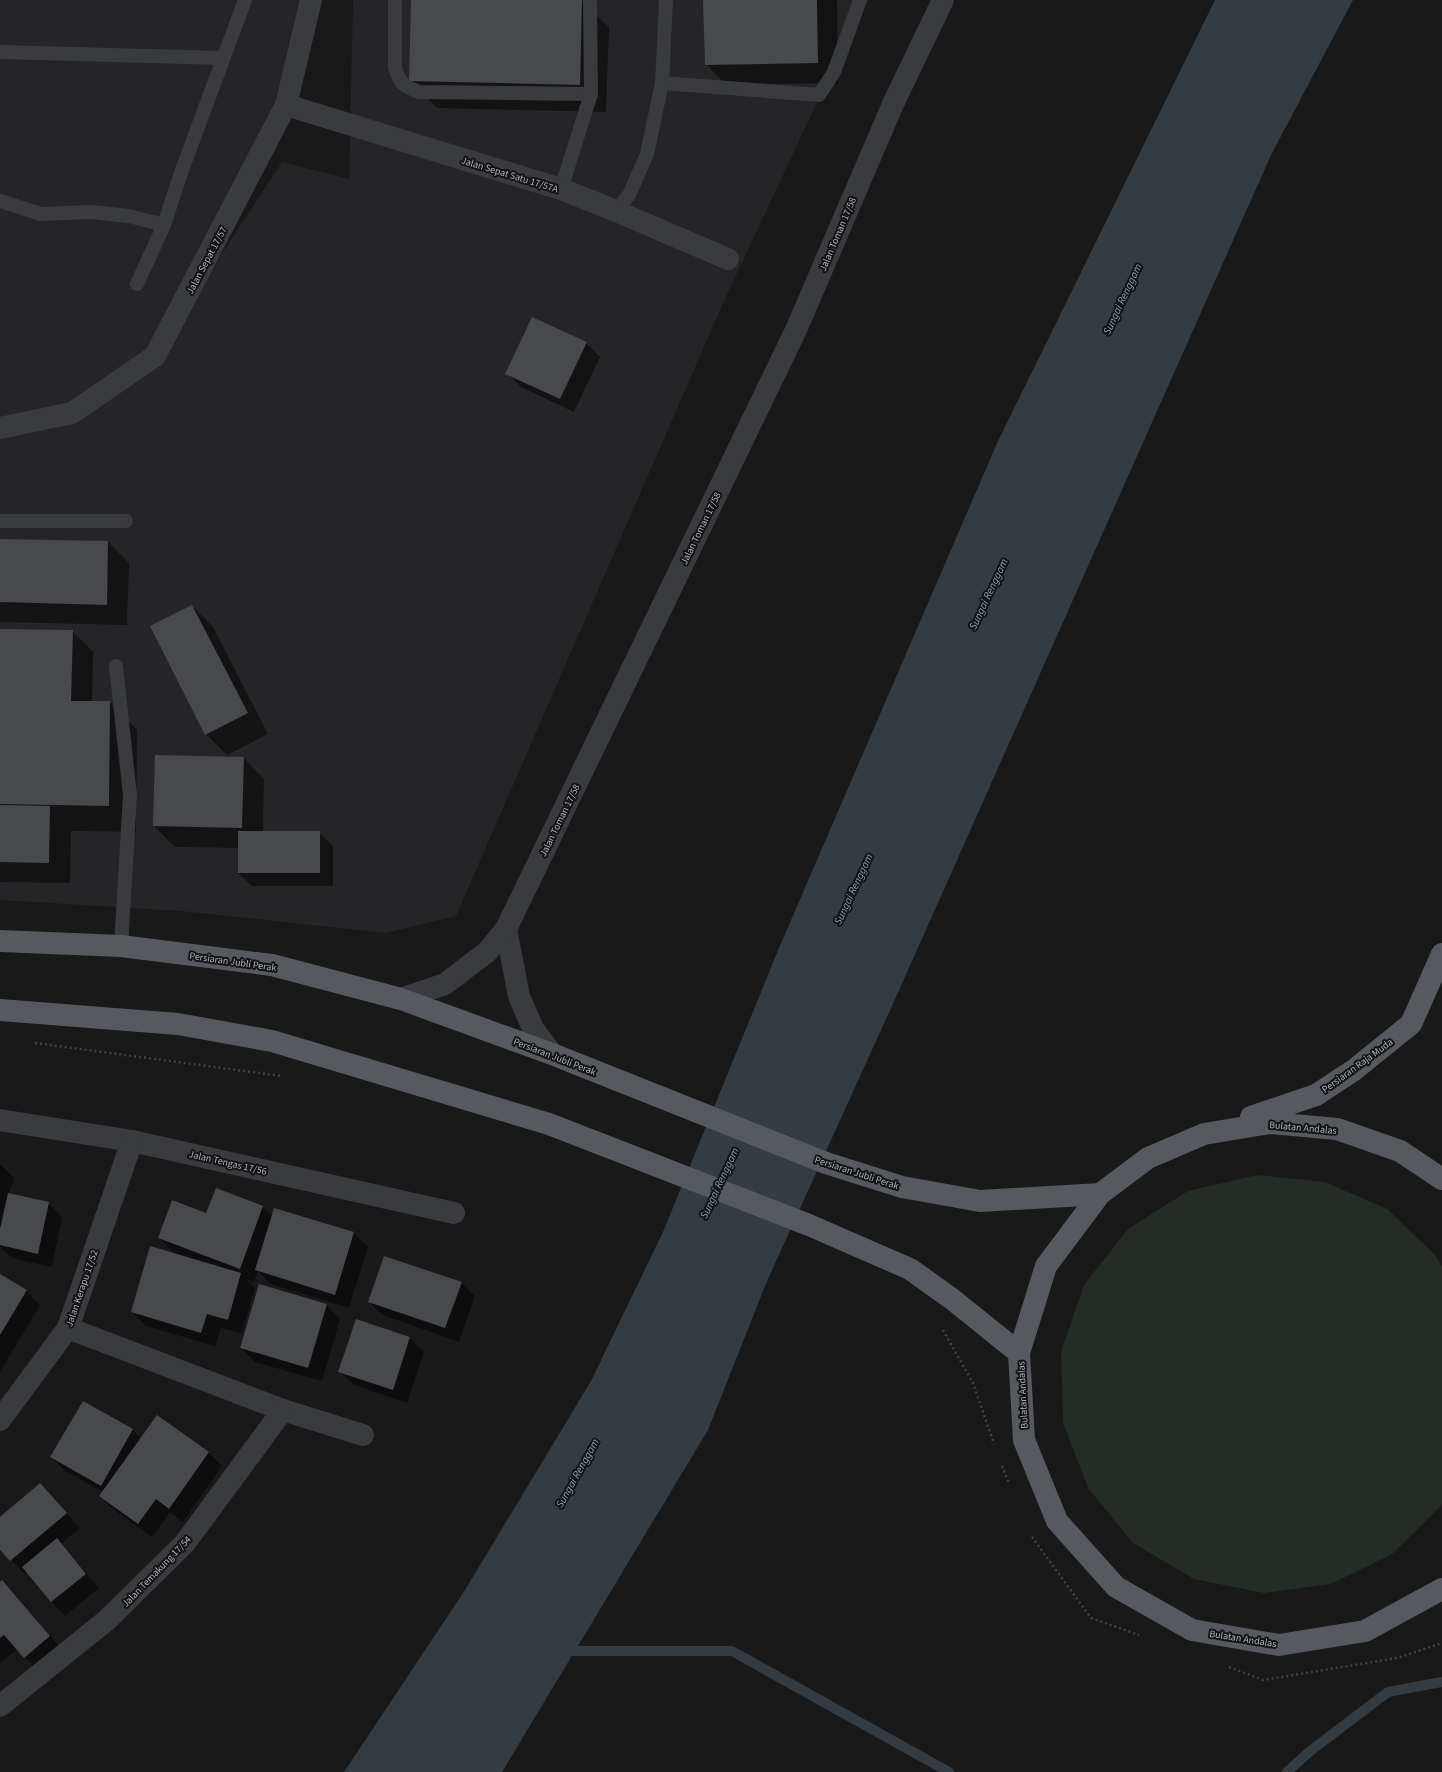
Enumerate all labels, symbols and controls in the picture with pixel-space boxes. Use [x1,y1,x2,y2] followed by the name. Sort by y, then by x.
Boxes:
[459,154,560,197] street label: Jalan Sepat Satu 17/57A
[816,195,860,274] street label: Jalan Toman 17/58
[183,224,231,297] street label: Jalan Sepat 17/57
[1099,261,1146,337] water label: Sungai Renggam
[677,490,725,567] street label: Jalan Toman 17/58
[965,556,1012,632] water label: Sungai Renggam
[536,782,584,859] street label: Jalan Toman 17/58
[830,851,877,927] water label: Sungai Renggam
[189,949,277,975] street label: Persiaran Jubli Perak
[511,1035,598,1079] street label: Persiaran Jubli Perak
[1319,1035,1396,1096] street label: Persiaran Raja Muda
[1269,1118,1337,1138] street label: Bulatan Andalas
[696,1145,743,1221] water label: Sungai Renggam
[187,1147,268,1179] street label: Jalan Tengas 17/56
[813,1153,901,1193] street label: Persiaran Jubli Perak
[62,1248,102,1329] street label: Jalan Kerapu 17/52
[1014,1361,1032,1429] street label: Bulatan Andalas
[552,1436,603,1511] water label: Sungai Renggam
[119,1533,194,1610] street label: Jalan Temakung 17/54
[1208,1627,1277,1651] street label: Bulatan Andalas

